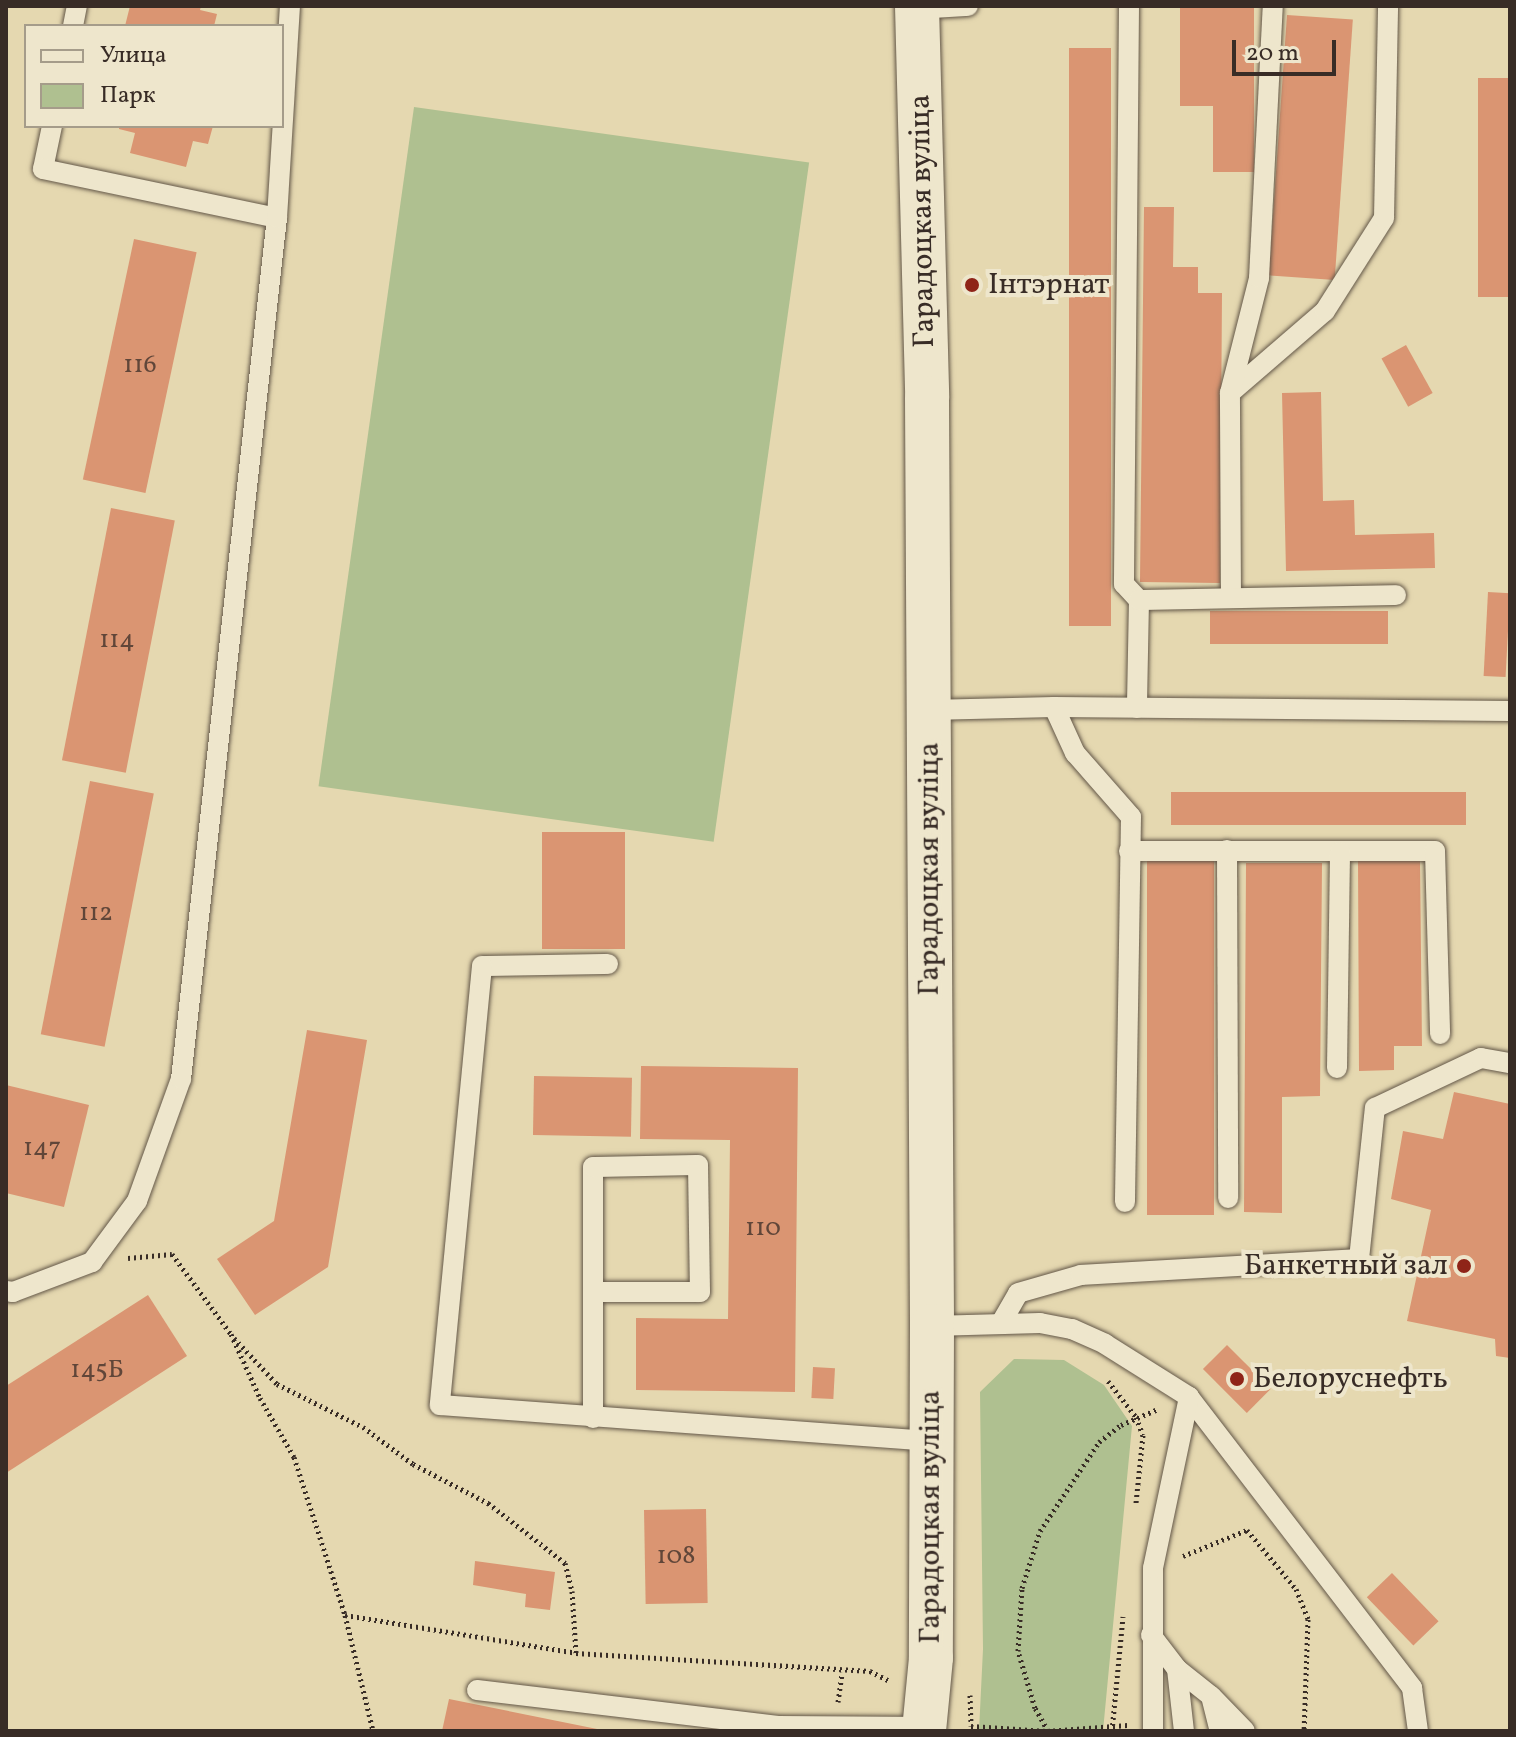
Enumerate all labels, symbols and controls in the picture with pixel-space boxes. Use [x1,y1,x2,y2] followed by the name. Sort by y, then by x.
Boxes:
[24,24,284,128] legend
[1236,24,1340,74] scale bar
[1246,37,1299,71] text: 20 m
[100,39,167,73] text: Улица
[100,79,156,113] text: Парк
[903,94,943,348] street label: Гарадоцкая вуліца
[988,267,1110,303] place label: Інтэрнат
[963,276,981,294] marker: Інтэрнат
[123,350,157,382] house number: 116
[99,625,135,657] house number: 114
[912,742,948,996] street label: Гарадоцкая вуліца
[79,898,113,930] house number: 112
[23,1133,61,1165] house number: 147
[745,1213,781,1245] house number: 110
[1244,1248,1448,1284] place label: Банкетный зал
[1455,1257,1473,1275] marker: Банкетный зал
[70,1355,124,1387] house number: 145Б
[1253,1361,1448,1397] place label: Белоруснефть
[1228,1370,1246,1388] marker: Белоруснефть
[913,1390,949,1644] street label: Гарадоцкая вуліца
[657,1541,695,1573] house number: 108

